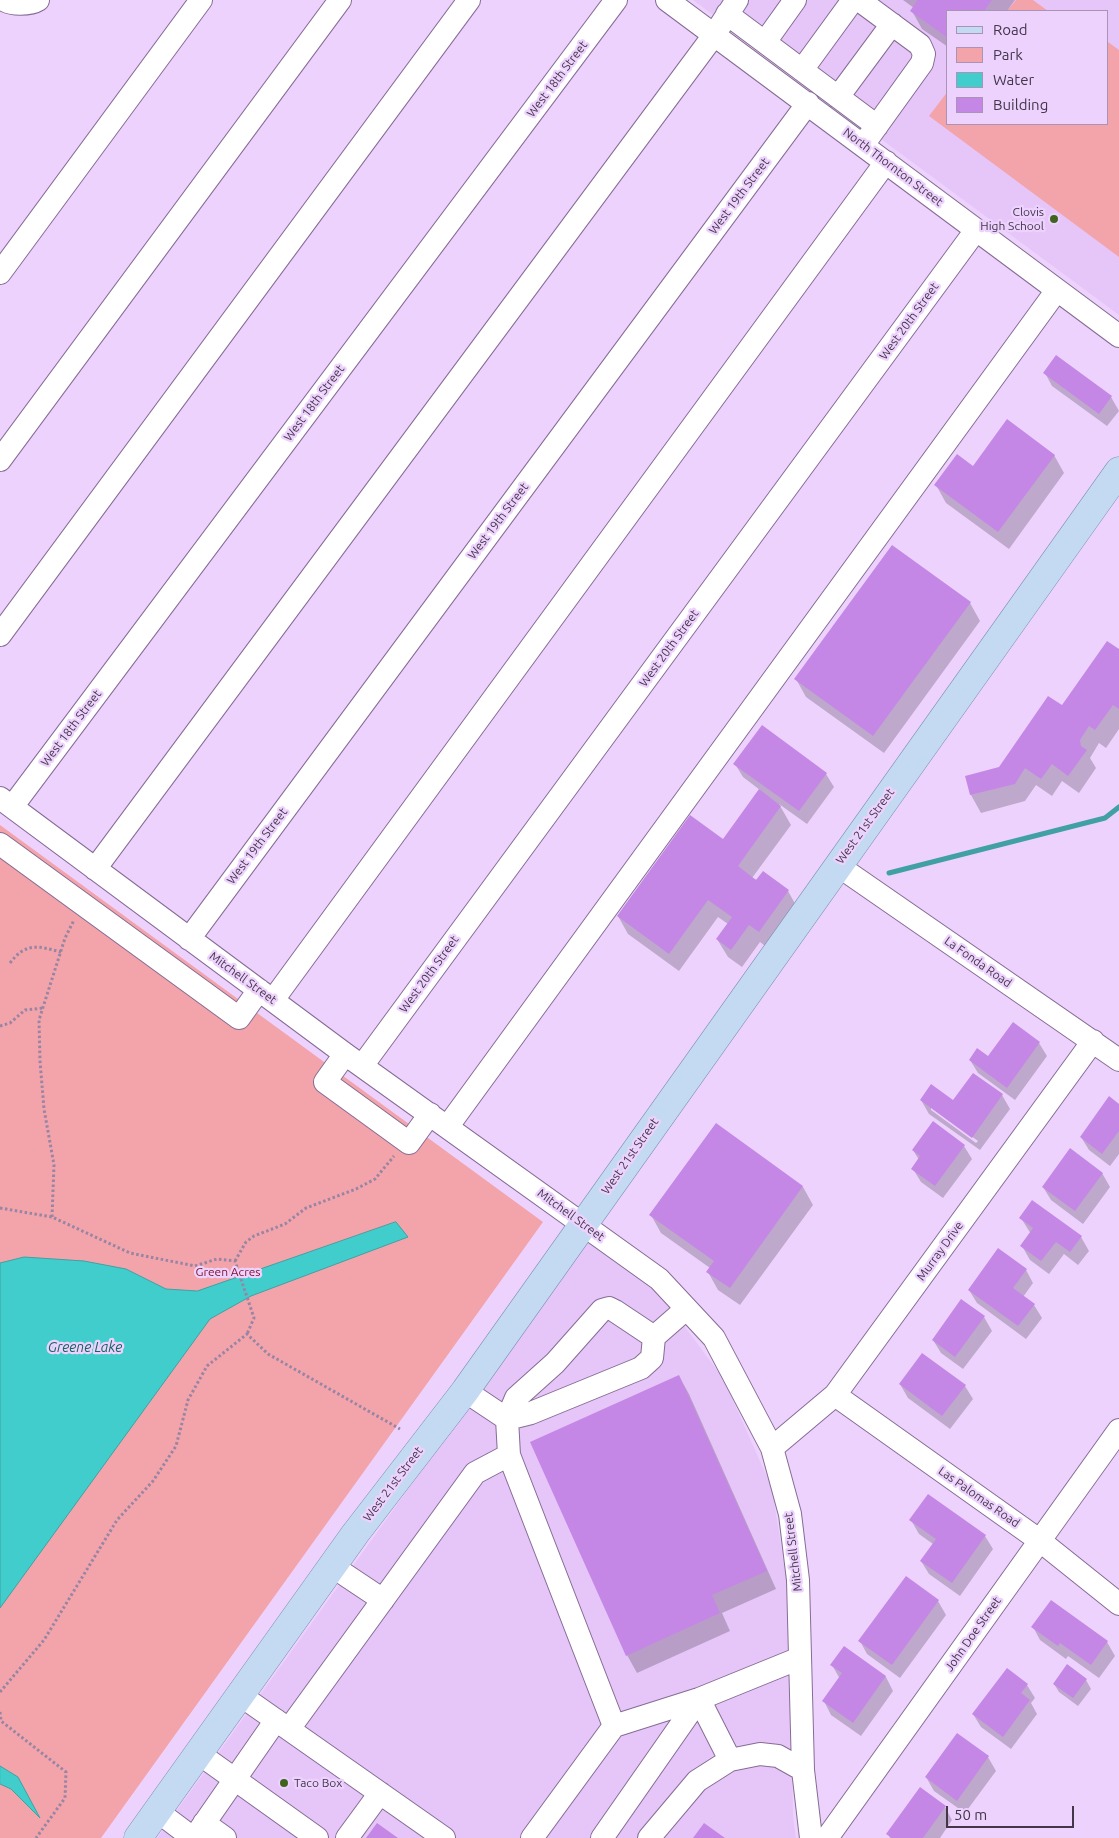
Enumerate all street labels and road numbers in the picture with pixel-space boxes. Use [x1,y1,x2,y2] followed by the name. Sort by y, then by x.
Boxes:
[524,38,590,120] street label: West 18th Street
[840,125,946,209] street label: North Thornton Street
[706,155,772,237] street label: West 19th Street
[876,280,942,362] street label: West 20th Street
[281,362,347,444] street label: West 18th Street
[465,480,531,562] street label: West 19th Street
[636,607,702,689] street label: West 20th Street
[38,687,104,769] street label: West 18th Street
[833,785,897,867] street label: West 21st Street
[224,805,290,887] street label: West 19th Street
[396,933,462,1015] street label: West 20th Street
[942,934,1014,990] street label: La Fonda Road
[207,949,279,1007] street label: Mitchell Street
[598,1115,662,1197] street label: West 21st Street
[535,1186,607,1244] street label: Mitchell Street
[914,1219,966,1283] street label: Murray Drive
[360,1444,426,1524] street label: West 21st Street
[936,1464,1022,1530] street label: Las Palomas Road
[781,1512,805,1592] street label: Mitchell Street
[942,1594,1004,1674] street label: John Doe Street

